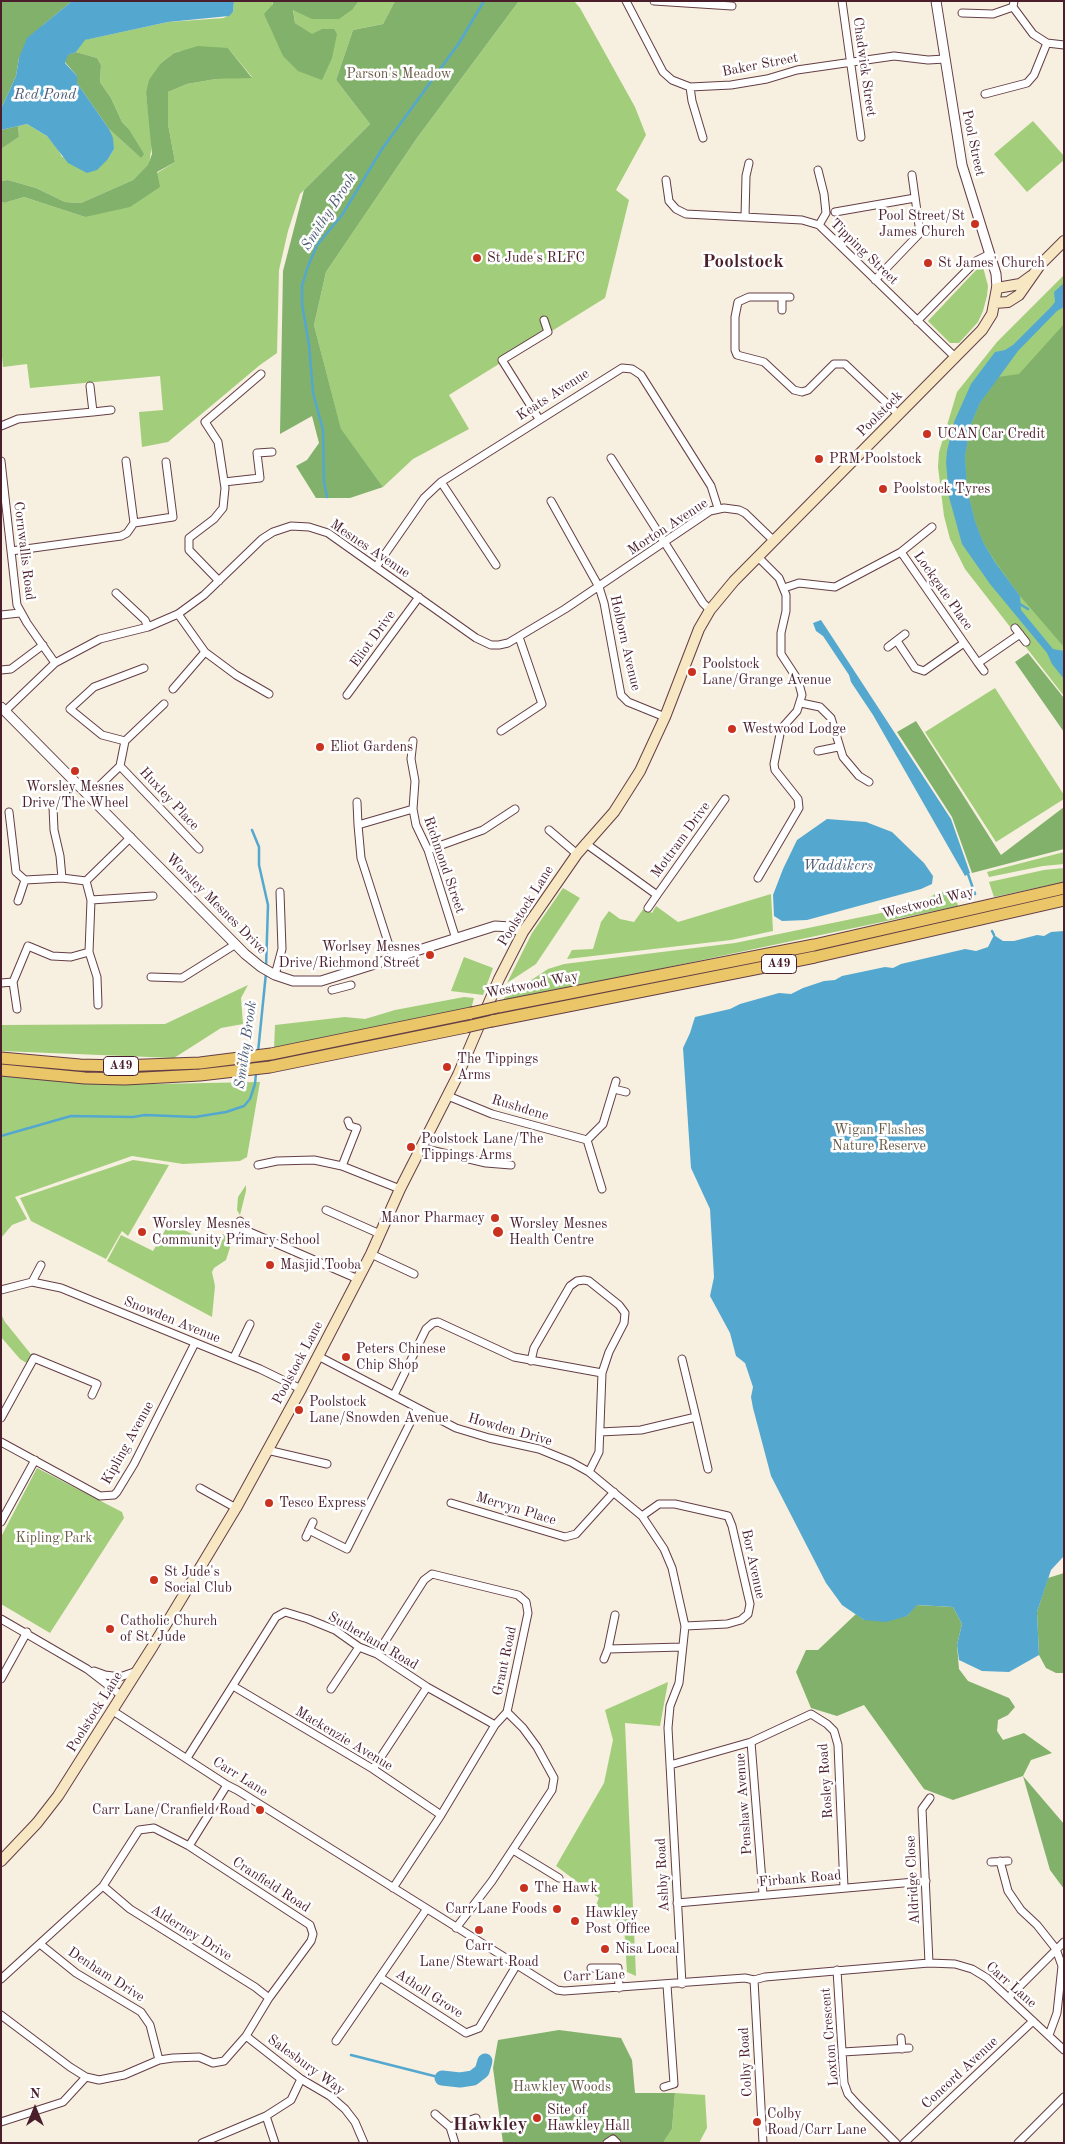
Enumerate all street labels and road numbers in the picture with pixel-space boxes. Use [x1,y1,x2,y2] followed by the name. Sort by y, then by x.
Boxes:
[849,16,879,118] street label: Chadwick Street
[721,49,799,81] street label: Baker Street
[958,108,988,178] street label: Pool Street
[826,215,902,289] street label: Tipping Street
[513,365,593,425] street label: Keats Avenue
[854,388,906,440] street label: Poolstock
[625,495,711,559] street label: Morton Avenue
[10,501,38,601] street label: Cornwallis Road
[327,516,413,582] street label: Mesnes Avenue
[910,548,976,634] street label: Lockgate Place
[606,594,644,692] street label: Holborn Avenue
[347,607,399,671] street label: Eliot Drive
[136,764,202,834] street label: Huxley Place
[648,799,714,881] street label: Mottram Drive
[420,814,468,916] street label: Richmond Street
[162,850,270,958] street label: Worsley Mesnes Drive
[495,863,557,949] street label: Poolstock Lane
[880,883,976,923] street label: Westwood Way
[762,954,796,974] road number: A49
[484,968,580,1002] street label: Westwood Way
[104,1056,138,1076] road number: A49
[489,1091,551,1125] street label: Rushdene
[121,1293,223,1347] street label: Snowden Avenue
[269,1318,327,1408] street label: Poolstock Lane
[98,1398,158,1488] street label: Kipling Avenue
[466,1410,554,1450] street label: Howden Drive
[474,1489,558,1529] street label: Mervyn Place
[737,1528,769,1600] street label: Bor Avenue
[325,1608,421,1674] street label: Sutherland Road
[489,1625,521,1697] street label: Grant Road
[64,1669,126,1755] street label: Poolstock Lane
[292,1703,396,1775] street label: Mackenzie Avenue
[815,1743,837,1819] street label: Rosley Road
[732,1752,756,1856] street label: Penshaw Avenue
[209,1753,271,1801] street label: Carr Lane
[902,1835,924,1925] street label: Aldridge Close
[653,1838,673,1912] street label: Ashby Road
[229,1854,313,1916] street label: Cranfield Road
[758,1867,842,1891] street label: Firbank Road
[147,1901,235,1965] street label: Alderney Drive
[64,1944,148,2006] street label: Denham Drive
[982,1958,1040,2012] street label: Carr Lane
[392,1966,466,2022] street label: Atholl Grove
[563,1967,625,1985] street label: Carr Lane
[817,1987,843,2087] street label: Loxton Crescent
[736,2027,756,2097] street label: Colby Road
[264,2031,348,2099] street label: Salesbury Way
[918,2033,1002,2113] street label: Concord Avenue

